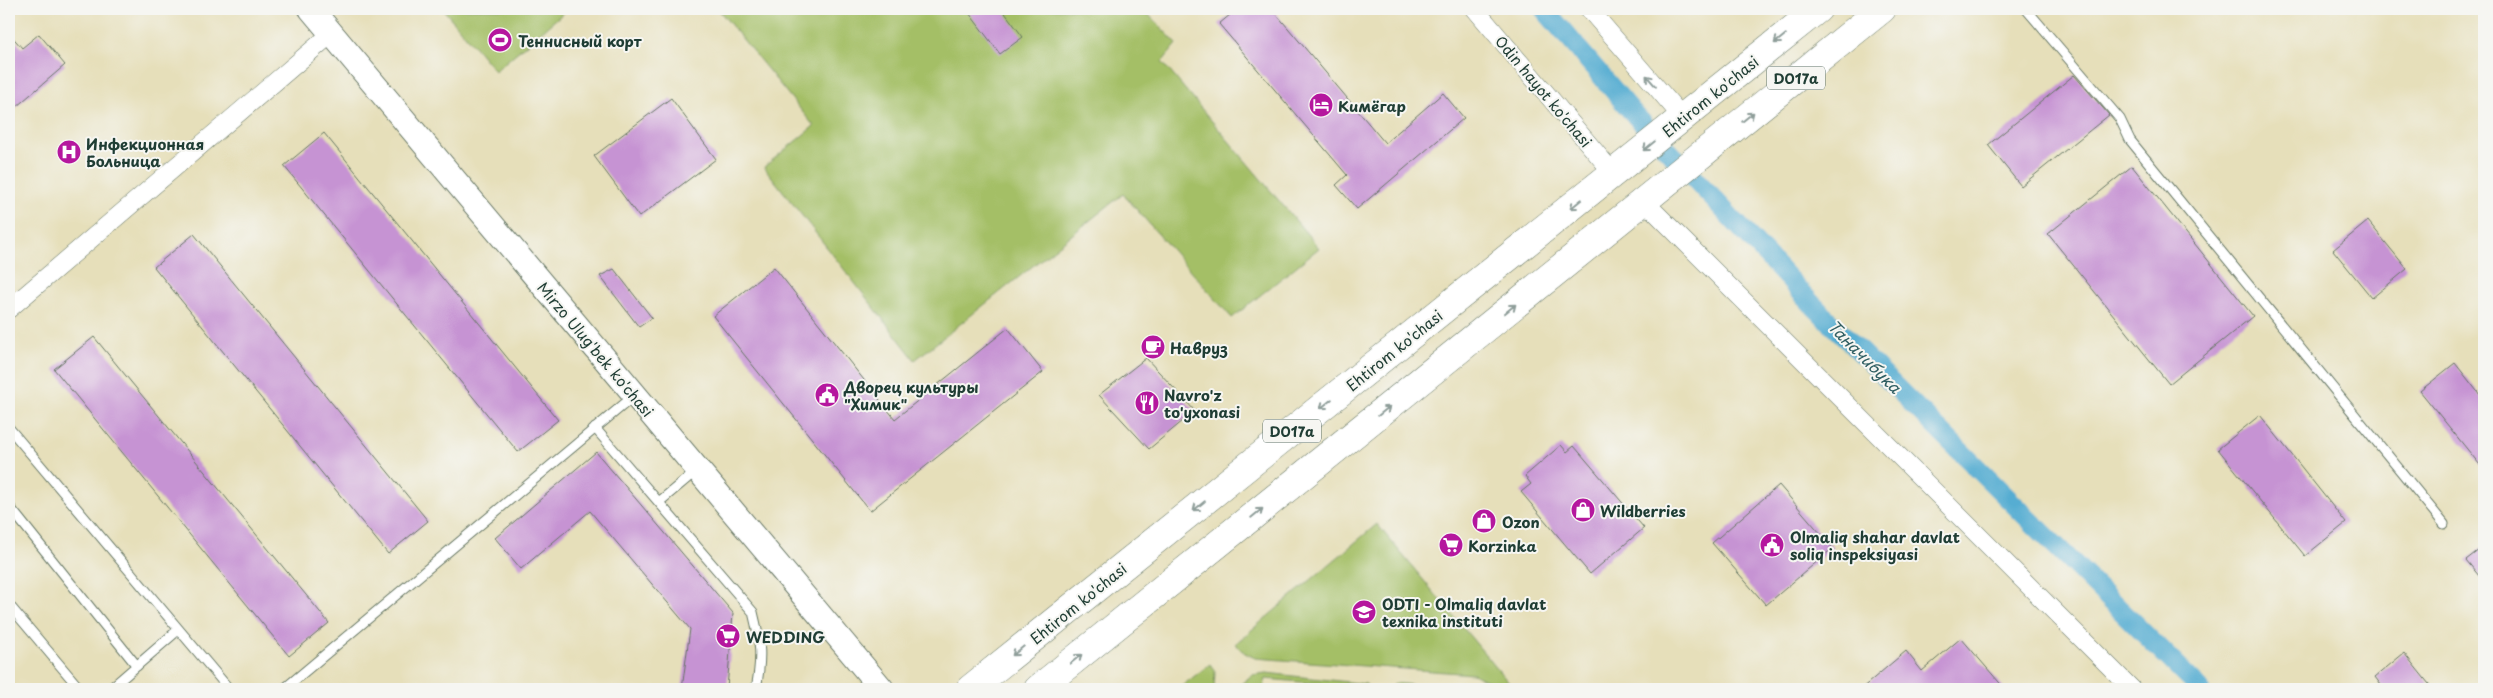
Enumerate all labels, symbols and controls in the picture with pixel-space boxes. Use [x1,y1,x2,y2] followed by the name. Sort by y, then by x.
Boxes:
[487,27,513,53] sports icon: Теннисный корт
[518,29,643,52] place label: Теннисный корт
[1490,30,1598,152] street label: Odin hayot ko'chasi
[1774,34,1787,45] one-way arrow
[1657,50,1763,142] street label: Ehtirom ko'chasi
[1767,66,1825,90] road number: D017a
[1646,75,1657,88] one-way arrow
[1308,92,1334,118] hotel icon: Кимёгар
[1338,94,1406,117] place label: Кимёгар
[1742,112,1755,123] one-way arrow
[86,132,204,172] place label: Инфекционная Больница
[56,139,82,165] hospital icon: Инфекционная Больница
[1642,140,1655,151] one-way arrow
[1570,199,1583,210] one-way arrow
[533,276,659,422] street label: Mirzo Ulug'bek ko'chasi
[1341,304,1447,396] street label: Ehtirom ko'chasi
[1503,304,1516,315] one-way arrow
[1823,314,1908,399] water label: Таначибука
[1140,334,1166,360] cafe icon: Навруз
[1170,336,1228,359] place label: Навруз
[843,375,979,415] place label: Дворец культуры "Химик"
[814,382,840,408] public building icon: Дворец культуры "Химик"
[1164,383,1240,423] place label: Navro'z to'yxonasi
[1134,390,1160,416] restaurant icon: Navro'z to'yxonasi
[1320,399,1333,410] one-way arrow
[1377,406,1390,417] one-way arrow
[1263,420,1321,442] road number: D017a
[1570,497,1596,523] shop icon: Wildberries
[1600,499,1686,522] place label: Wildberries
[1193,500,1206,511] one-way arrow
[1250,508,1263,519] one-way arrow
[1471,508,1497,534] shop icon: Ozon
[1502,510,1540,533] place label: Ozon
[1790,525,1960,565] place label: Olmaliq shahar davlat soliq inspeksiyasi
[1438,532,1464,558] supermarket icon: Korzinka
[1759,532,1785,558] public building icon: Olmaliq shahar davlat soliq inspeksiyasi
[1468,534,1537,557] place label: Korzinka
[1025,557,1131,649] street label: Ehtirom ko'chasi
[1382,592,1546,632] place label: ODTI - Olmaliq davlat texnika instituti
[1351,599,1377,625] school or university icon: ODTI - Olmaliq davlat texnika instituti
[715,623,741,649] supermarket icon: WEDDING
[746,625,825,648] place label: WEDDING
[1012,645,1025,656] one-way arrow
[1069,653,1082,664] one-way arrow

